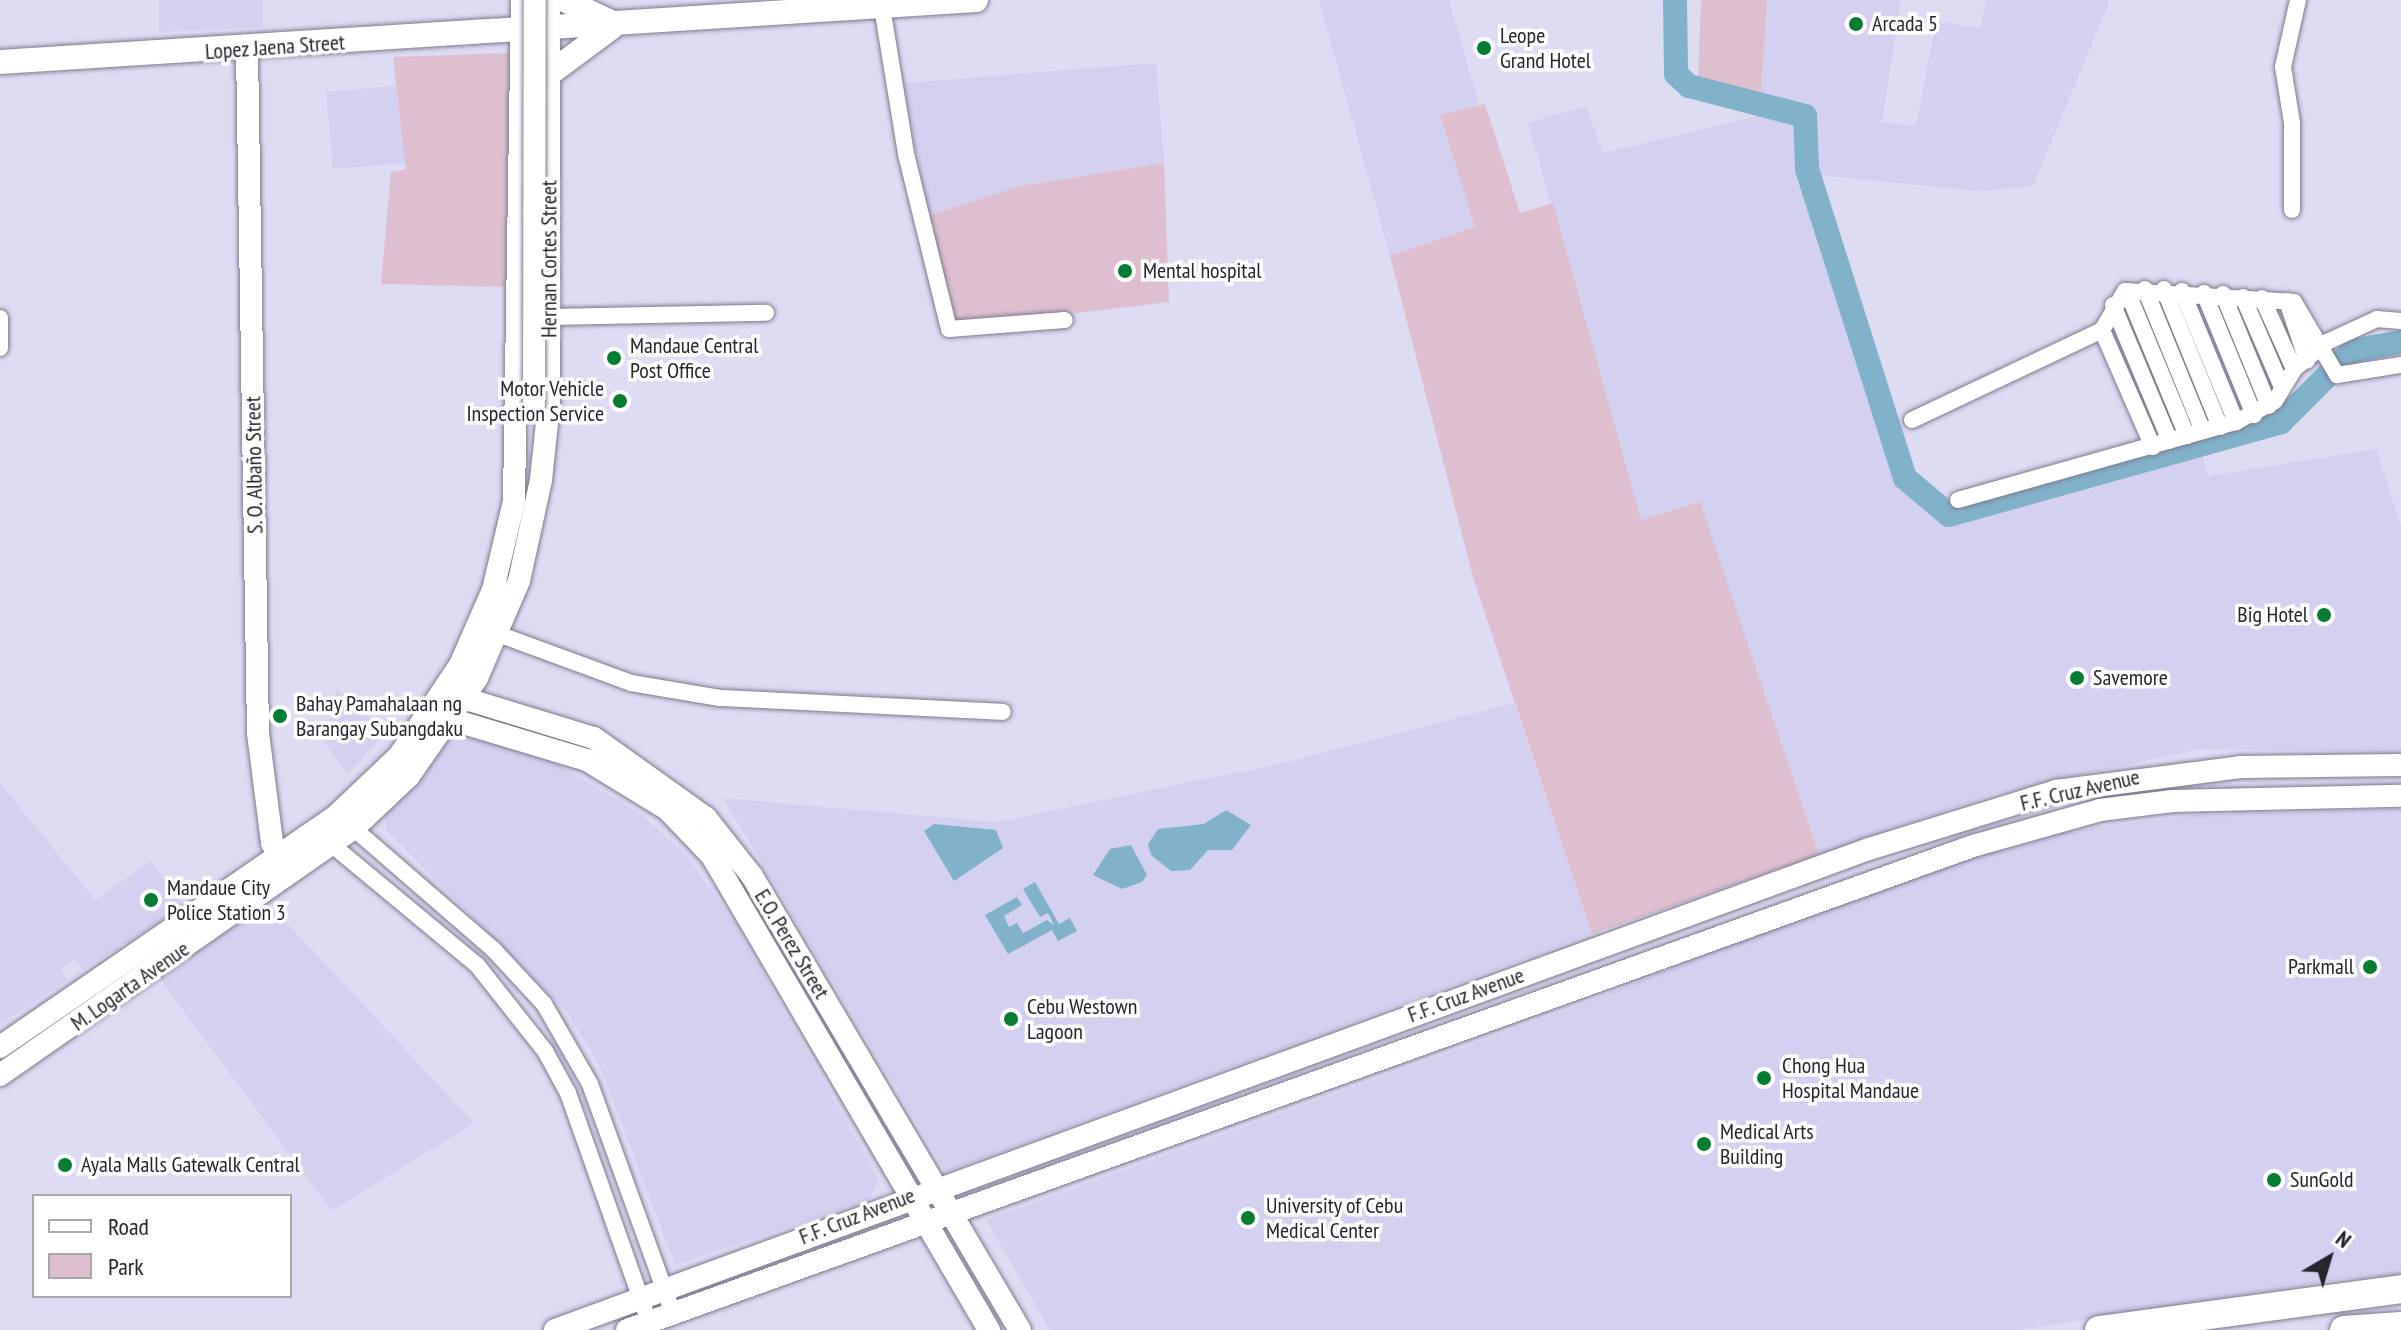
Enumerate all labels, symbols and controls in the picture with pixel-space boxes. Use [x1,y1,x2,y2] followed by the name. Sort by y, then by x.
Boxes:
[1872,11,1938,37] place label: Arcada 5
[1847,15,1865,33] marker: Arcada 5
[1500,22,1591,74] place label: Leope Grand Hotel
[204,29,346,65] street label: Lopez Jaena Street
[1475,39,1493,57] marker: Leope Grand Hotel
[536,180,562,338] street label: Hernan Cortes Street
[1143,258,1261,284] place label: Mental hospital
[1114,260,1136,282] marker: Mental hospital
[630,332,758,384] place label: Mandaue Central Post Office
[605,349,623,367] marker: Mandaue Central Post Office
[466,375,604,426] place label: Motor Vehicle Inspection Service
[611,392,629,410] marker: Motor Vehicle Inspection Service
[240,394,268,536] street label: S. O. Albaño Street
[2237,602,2308,628] place label: Big Hotel
[2315,606,2333,624] marker: Big Hotel
[2093,665,2168,691] place label: Savemore
[2068,669,2086,687] marker: Savemore
[296,690,464,742] place label: Bahay Pamahalaan ng Barangay Subangdaku
[271,707,289,725] marker: Bahay Pamahalaan ng Barangay Subangdaku
[2016,763,2144,817] street label: F.F. Cruz Avenue
[167,874,286,926] place label: Mandaue City Police Station 3
[749,884,835,1004] street label: E.O. Perez Street
[142,891,160,909] marker: Mandaue City Police Station 3
[65,935,195,1037] street label: M. Logarta Avenue
[2288,954,2354,980] place label: Parkmall
[2361,958,2379,976] marker: Parkmall
[1403,961,1529,1029] street label: F.F. Cruz Avenue
[1027,993,1138,1044] place label: Cebu Westown Lagoon
[1002,1010,1020,1028] marker: Cebu Westown Lagoon
[1782,1052,1919,1104] place label: Chong Hua Hospital Mandaue
[1753,1067,1775,1089] marker: Chong Hua Hospital Mandaue
[1720,1118,1814,1170] place label: Medical Arts Building
[1695,1135,1713,1153] marker: Medical Arts Building
[81,1152,300,1178] place label: Ayala Malls Gatewalk Central
[56,1156,74,1174] marker: Ayala Malls Gatewalk Central
[2290,1167,2354,1193] place label: SunGold
[2265,1171,2283,1189] marker: SunGold
[794,1181,920,1251] street label: F.F. Cruz Avenue
[1266,1192,1404,1244] place label: University of Cebu Medical Center
[32,1194,292,1298] legend
[1237,1207,1259,1229] marker: University of Cebu Medical Center
[108,1211,149,1242] text: Road
[2289,1218,2369,1298] north arrow
[2330,1224,2357,1254] text: N
[108,1251,144,1282] text: Park

